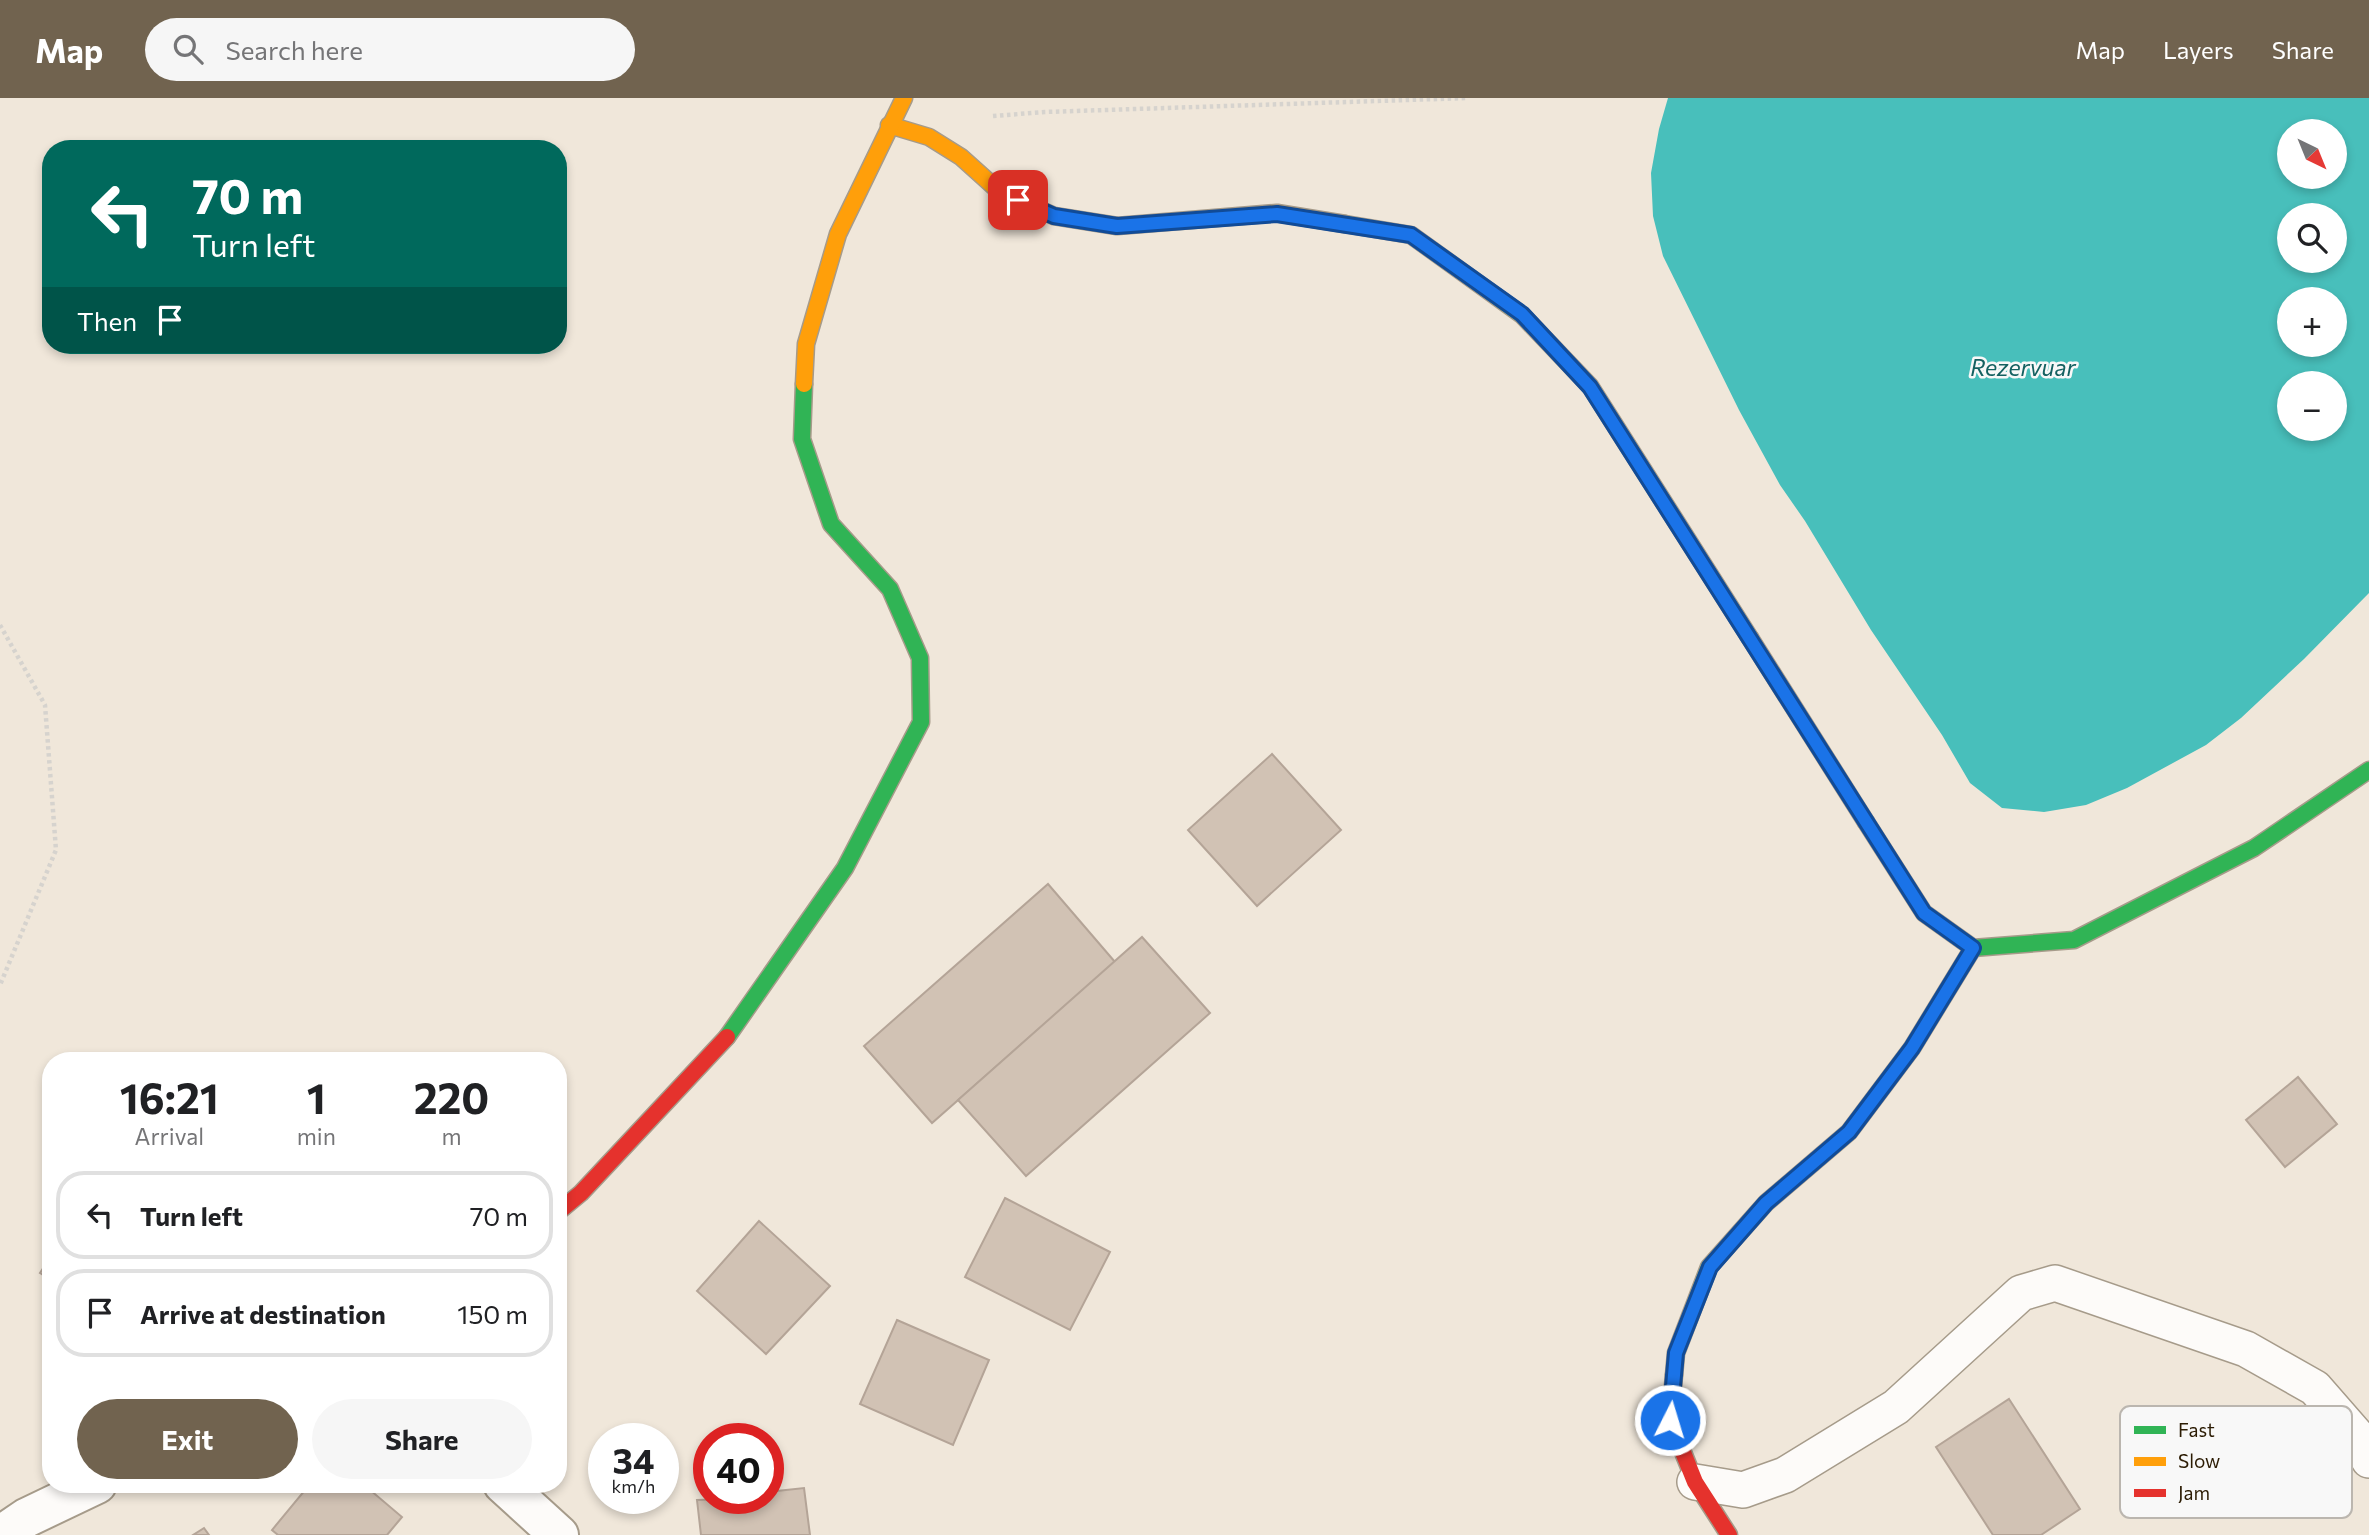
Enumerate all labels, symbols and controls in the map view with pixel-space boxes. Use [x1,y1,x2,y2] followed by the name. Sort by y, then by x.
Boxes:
[145,18,635,81] search box
[35,29,103,70] text: Map
[169,30,207,68] icon: search
[225,34,363,65] text: Search here
[2076,35,2125,64] text: Map
[2163,35,2234,64] text: Layers
[2272,35,2334,64] text: Share
[2277,119,2347,189] north arrow
[2277,119,2347,441] map controls
[192,164,303,224] text: 70 m
[77,168,168,259] icon: left
[988,170,1048,230] pin
[999,181,1037,219] icon: arrive
[2277,203,2347,273] button: search
[192,224,316,264] text: Turn left
[2277,287,2347,357] button: +
[151,301,189,339] icon: arrive
[77,305,137,336] text: Then
[1970,353,2076,381] water label: Rezervuar
[2277,371,2347,441] button: −
[120,1071,219,1123] text: 16:21
[307,1071,326,1123] text: 1
[414,1071,489,1123] text: 220
[135,1122,204,1150] text: Arrival
[297,1122,336,1150] text: min
[441,1122,461,1150] text: m
[81,1196,119,1234] icon: left
[140,1200,243,1231] text: Turn left
[470,1200,528,1231] text: 70 m
[81,1294,119,1332] icon: arrive
[140,1298,386,1329] text: Arrive at destination
[457,1298,528,1329] text: 150 m
[1633,1383,1707,1457] position arrow
[77,1399,298,1479] button: Exit
[312,1399,532,1479] button: Share
[2120,1406,2352,1518] legend
[2178,1418,2215,1441] text: Fast
[693,1423,784,1514] speed limit sign: 40
[613,1438,654,1481] text: 34
[2178,1449,2220,1472] text: Slow
[612,1475,655,1497] text: km/h
[2178,1481,2210,1504] text: Jam

